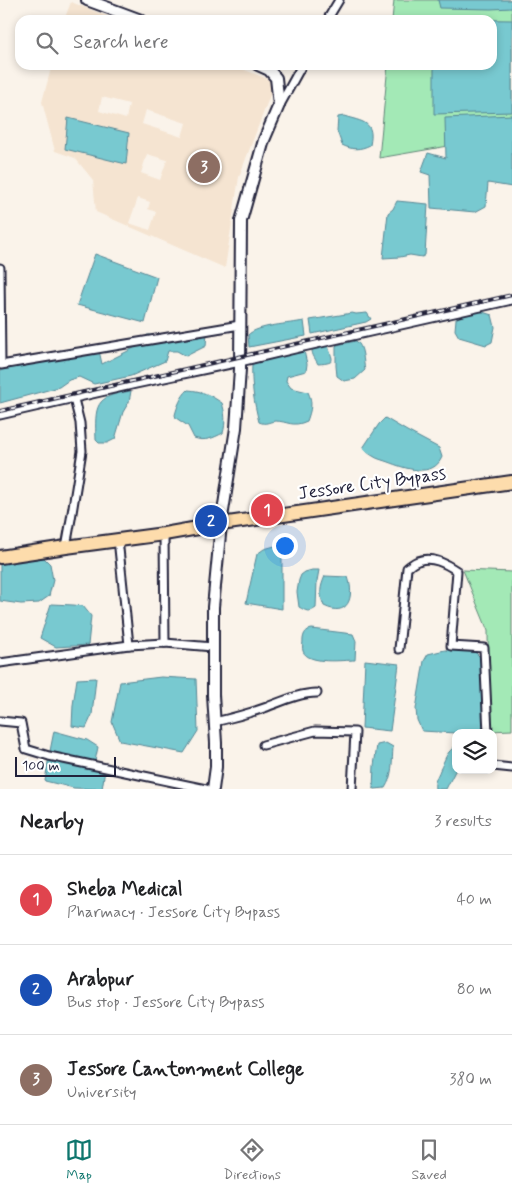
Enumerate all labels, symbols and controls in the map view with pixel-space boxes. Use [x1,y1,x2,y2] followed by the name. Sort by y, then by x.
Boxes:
[15,15,497,70] search box
[33,29,61,57] icon: search
[73,30,169,55] text: Search here
[188,148,220,186] pin: 3
[297,462,447,506] street label: Jessore City Bypass
[251,491,283,529] pin: 1
[195,502,227,540] pin: 2
[272,533,298,559] your location
[452,729,497,774] map controls
[452,729,497,774] button: layers
[15,754,116,777] scale bar
[22,757,60,775] text: 100 m
[20,808,84,836] text: Nearby
[434,811,492,832] text: 3 results
[67,877,182,902] text: Sheba Medical
[32,889,40,910] text: 1
[456,889,492,910] text: 40 m
[67,902,280,923] text: Pharmacy · Jessore City Bypass
[67,967,134,992] text: Arabpur
[32,979,40,1000] text: 2
[457,979,492,1000] text: 80 m
[67,992,265,1013] text: Bus stop · Jessore City Bypass
[67,1057,304,1082] text: Jessore Cantonment College
[32,1069,40,1090] text: 3
[449,1069,492,1090] text: 380 m
[67,1082,137,1103] text: University
[65,1136,93,1184] tab: Map
[224,1136,281,1184] tab: Directions
[411,1136,447,1184] tab: Saved

